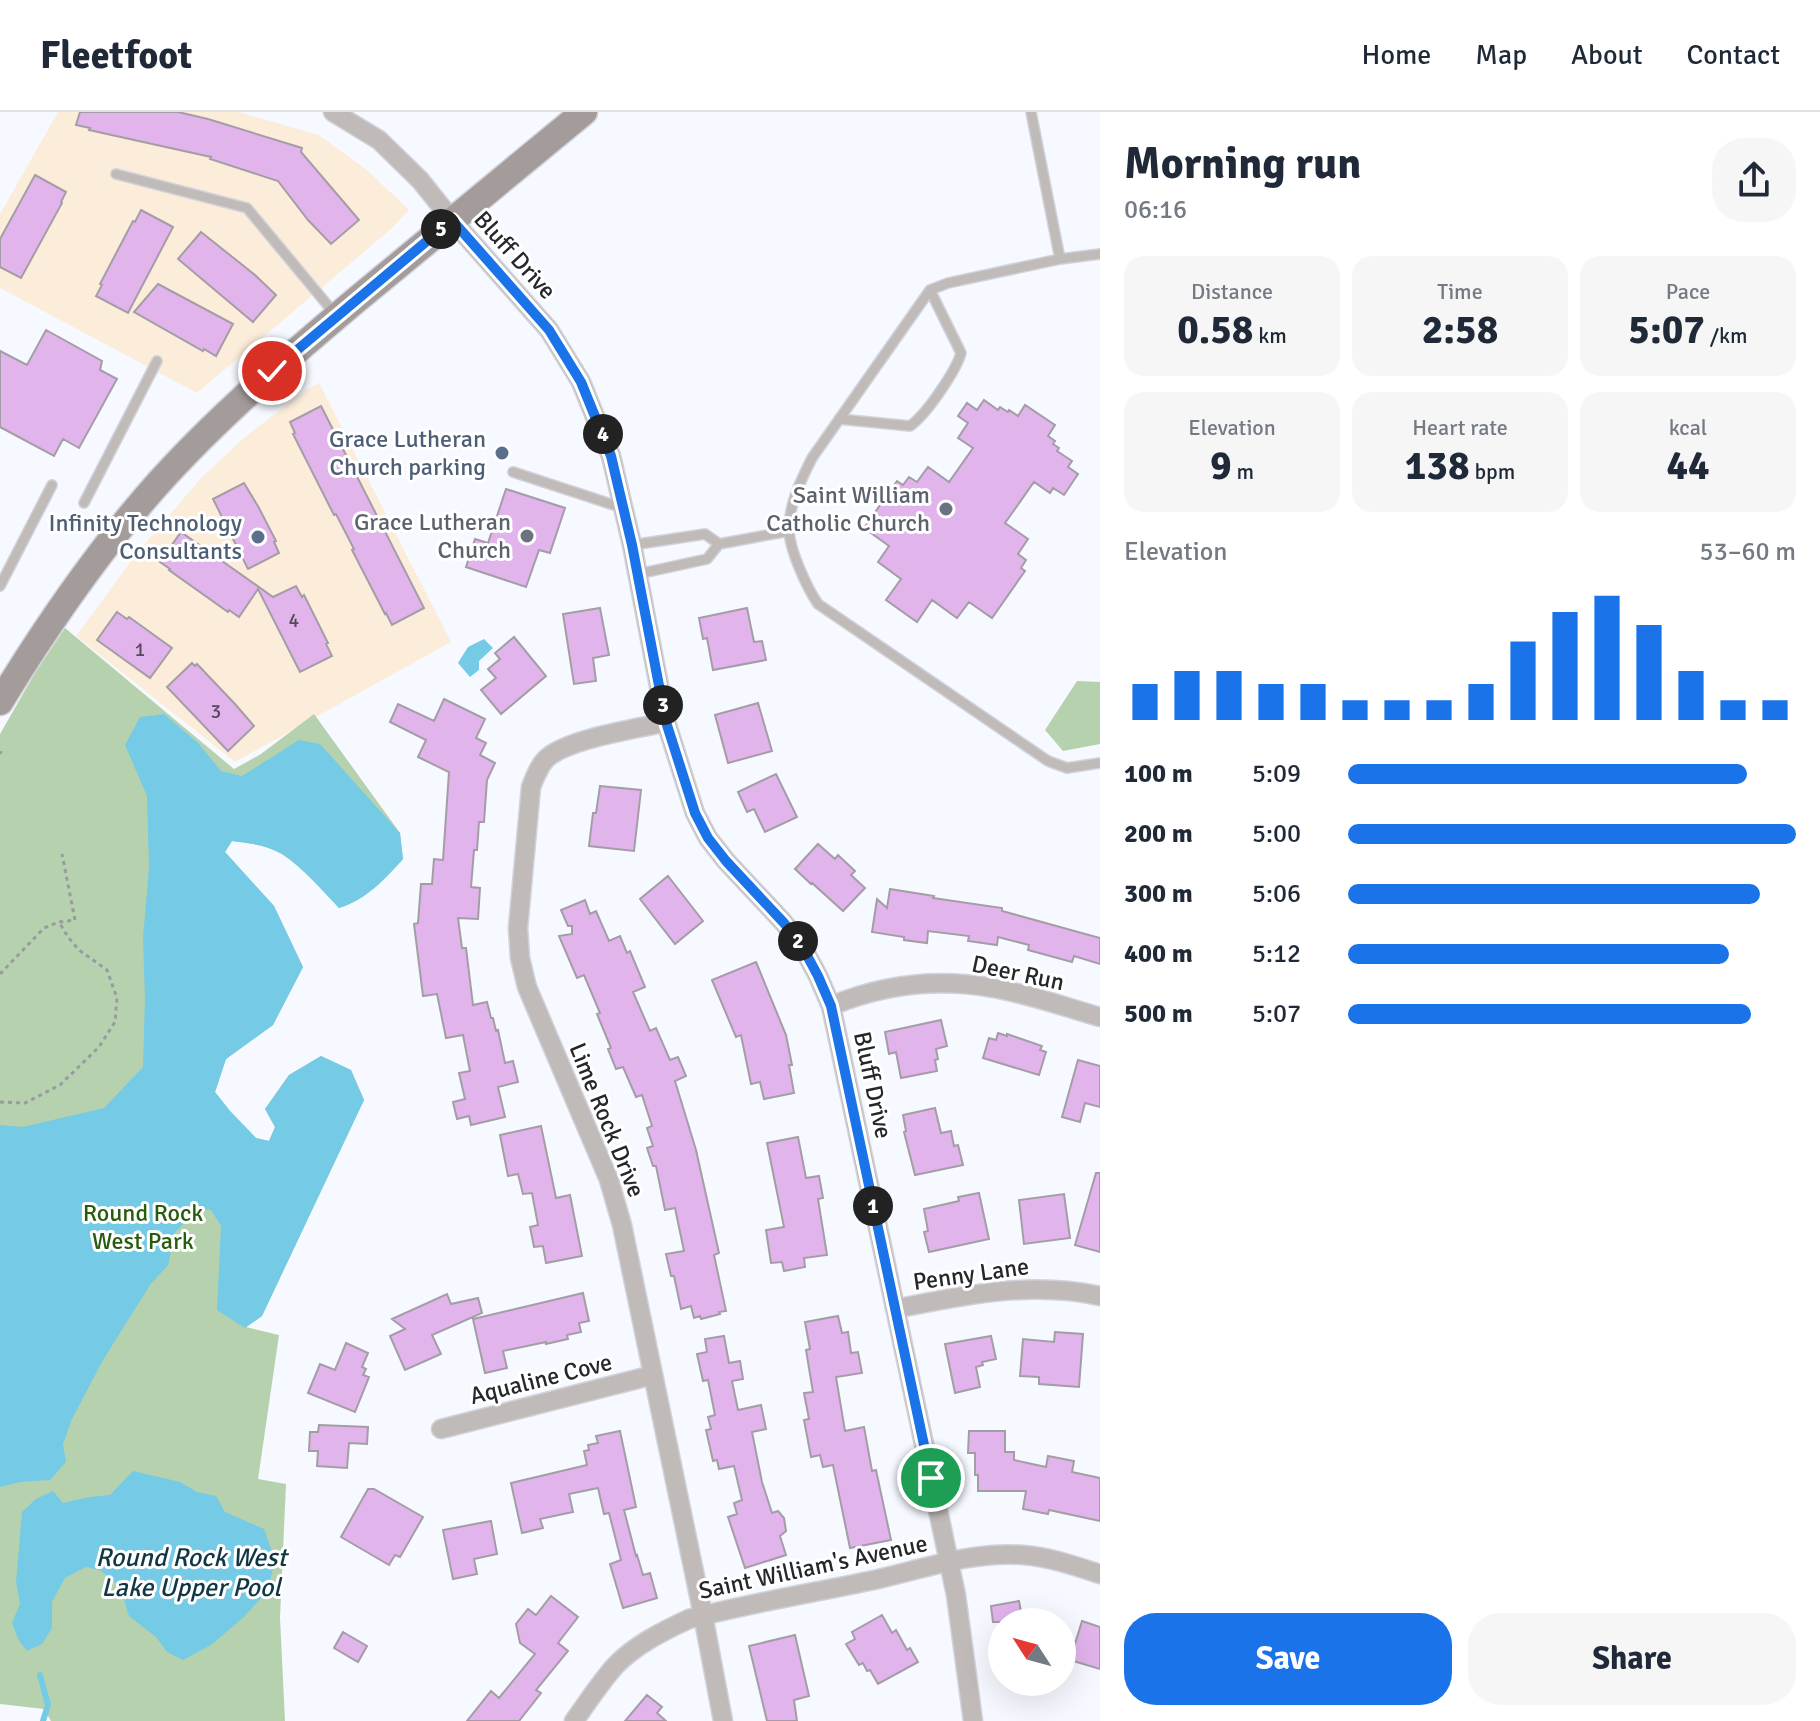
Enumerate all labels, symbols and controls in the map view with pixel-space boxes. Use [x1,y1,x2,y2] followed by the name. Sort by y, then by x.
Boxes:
[40,32,192,79] text: Fleetfoot
[1362,38,1431,72] text: Home
[1475,38,1527,72] text: Map
[1571,38,1643,72] text: About
[1687,38,1780,72] text: Contact
[1124,137,1361,191] text: Morning run
[1712,138,1796,222] button: share
[1124,194,1187,226] text: 06:16
[467,205,563,305] street label: Bluff Drive
[421,209,461,249] pin: 5
[435,215,447,242] text: 5
[1191,278,1273,305] text: Distance
[1437,278,1483,305] text: Time
[1666,278,1710,305] text: Pace
[1177,305,1253,355] text: 0.58
[1422,305,1498,355] text: 2:58
[1628,305,1705,355] text: 5:07
[1253,322,1287,349] text: km
[1705,322,1748,349] text: /km
[238,337,306,405] pin
[250,349,294,393] icon: check
[583,414,623,454] pin: 4
[1188,414,1276,441] text: Elevation
[1412,414,1508,441] text: Heart rate
[1669,414,1707,441] text: kcal
[597,420,609,447] text: 4
[329,424,486,482] place label: Grace Lutheran Church parking
[1210,441,1232,491] text: 9
[1405,441,1470,491] text: 138
[1666,441,1710,491] text: 44
[493,444,511,462] marker: Grace Lutheran Church parking
[1232,458,1254,485] text: m
[1470,458,1515,485] text: bpm
[766,480,930,538] place label: Saint William Catholic Church
[937,500,955,518] marker: Saint William Catholic Church
[354,507,511,565] place label: Grace Lutheran Church
[48,508,242,566] place label: Infinity Technology Consultants
[518,527,536,545] marker: Grace Lutheran Church
[249,528,267,546] marker: Infinity Technology Consultants
[1124,536,1228,568] text: Elevation
[1700,536,1796,568] text: 53–60 m
[289,608,300,633] house number: 4
[135,637,145,662] house number: 1
[643,685,683,725] pin: 3
[657,691,669,718] text: 3
[211,699,221,724] house number: 3
[1124,758,1193,790] text: 100 m
[1252,758,1301,790] text: 5:09
[1124,818,1193,850] text: 200 m
[1252,818,1301,850] text: 5:00
[1124,878,1193,910] text: 300 m
[1252,878,1301,910] text: 5:06
[778,921,818,961] pin: 2
[792,927,804,954] text: 2
[1124,938,1193,970] text: 400 m
[1252,938,1301,970] text: 5:12
[969,949,1067,997] street label: Deer Run
[1124,998,1193,1030] text: 500 m
[1252,998,1301,1030] text: 5:07
[847,1029,899,1141] street label: Bluff Drive
[562,1038,652,1202] street label: Lime Rock Drive
[853,1186,893,1226] pin: 1
[867,1192,879,1219] text: 1
[83,1198,203,1256] park label: Round Rock West Park
[911,1251,1031,1297] street label: Penny Lane
[467,1347,615,1411] street label: Aqualine Cove
[897,1444,965,1512] pin
[909,1456,953,1500] icon: arrive
[696,1528,930,1606] street label: Saint William's Avenue
[95,1542,289,1604] water label: Round Rock West Lake Upper Pool
[988,1608,1076,1696] north arrow
[988,1608,1076,1696] map controls
[1124,1613,1452,1705] button: Save
[1468,1613,1796,1705] button: Share

